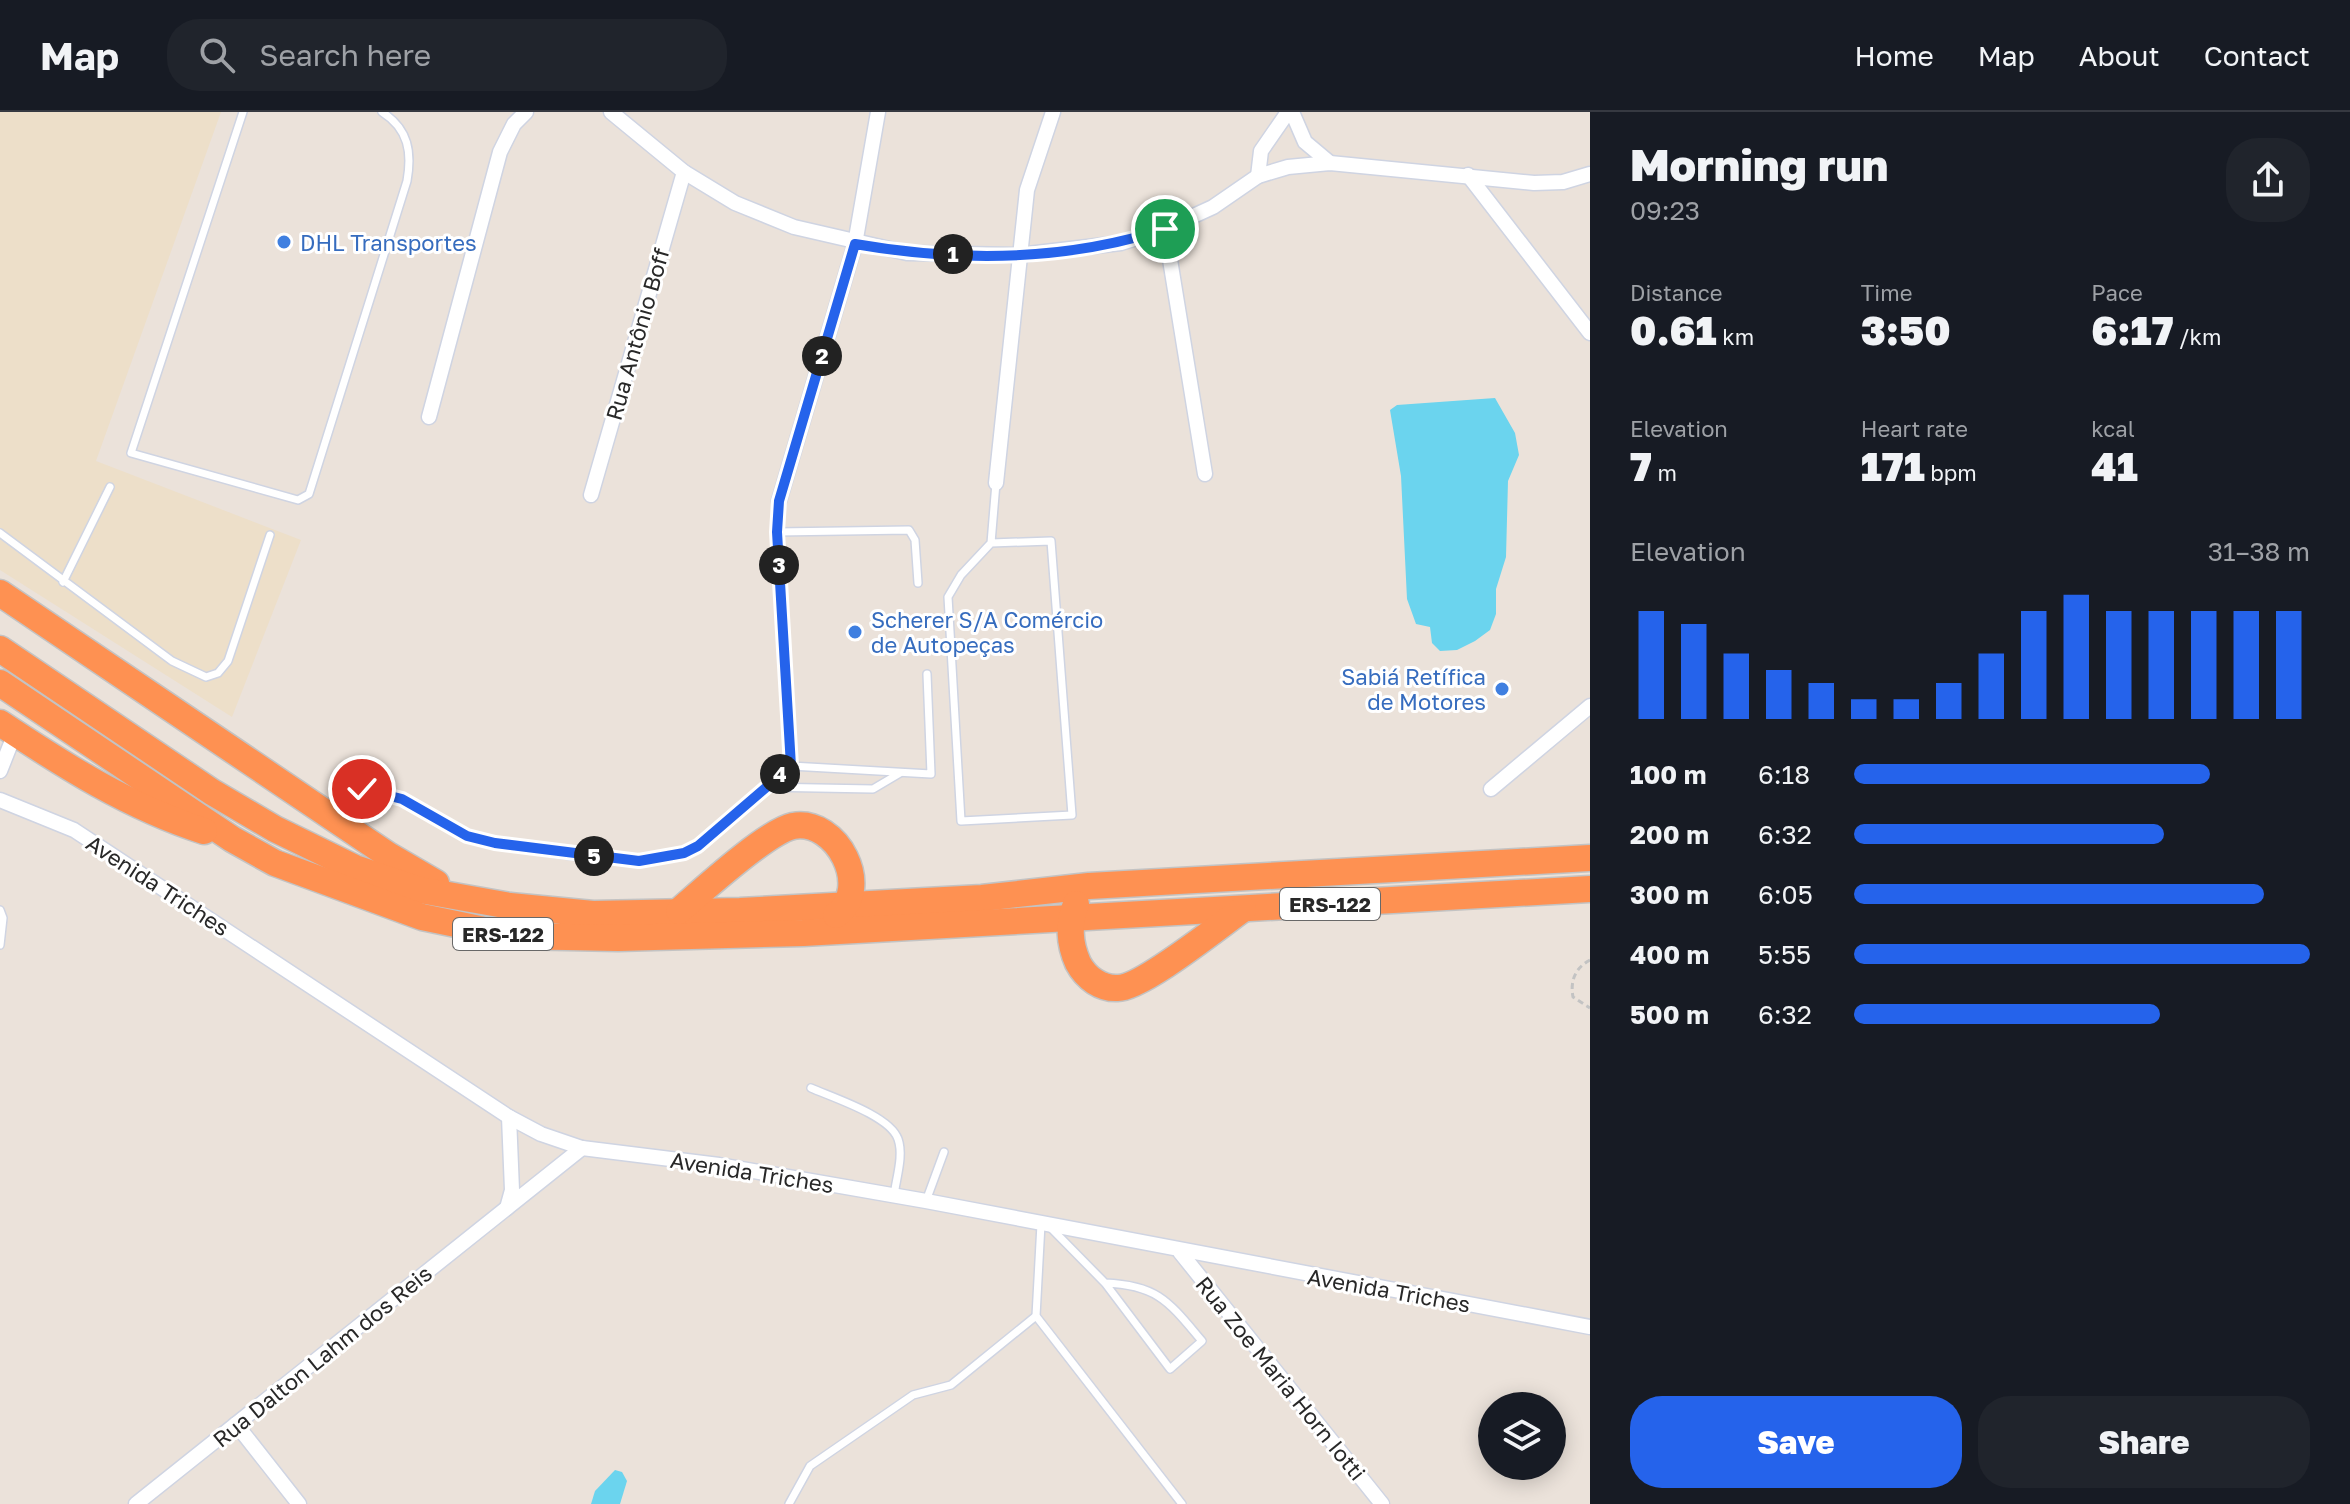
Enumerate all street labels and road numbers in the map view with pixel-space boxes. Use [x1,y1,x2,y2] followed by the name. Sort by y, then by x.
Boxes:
[599,245,675,423] street label: Rua Antônio Boff
[81,829,235,941] street label: Avenida Triches
[1280,888,1380,920] road number: ERS-122
[453,918,553,950] road number: ERS-122
[668,1146,836,1198] street label: Avenida Triches
[207,1259,437,1453] street label: Rua Dalton Lahm dos Reis
[1305,1262,1473,1318] street label: Avenida Triches
[1190,1271,1372,1485] street label: Rua Zoe Maria Horn Iotti

